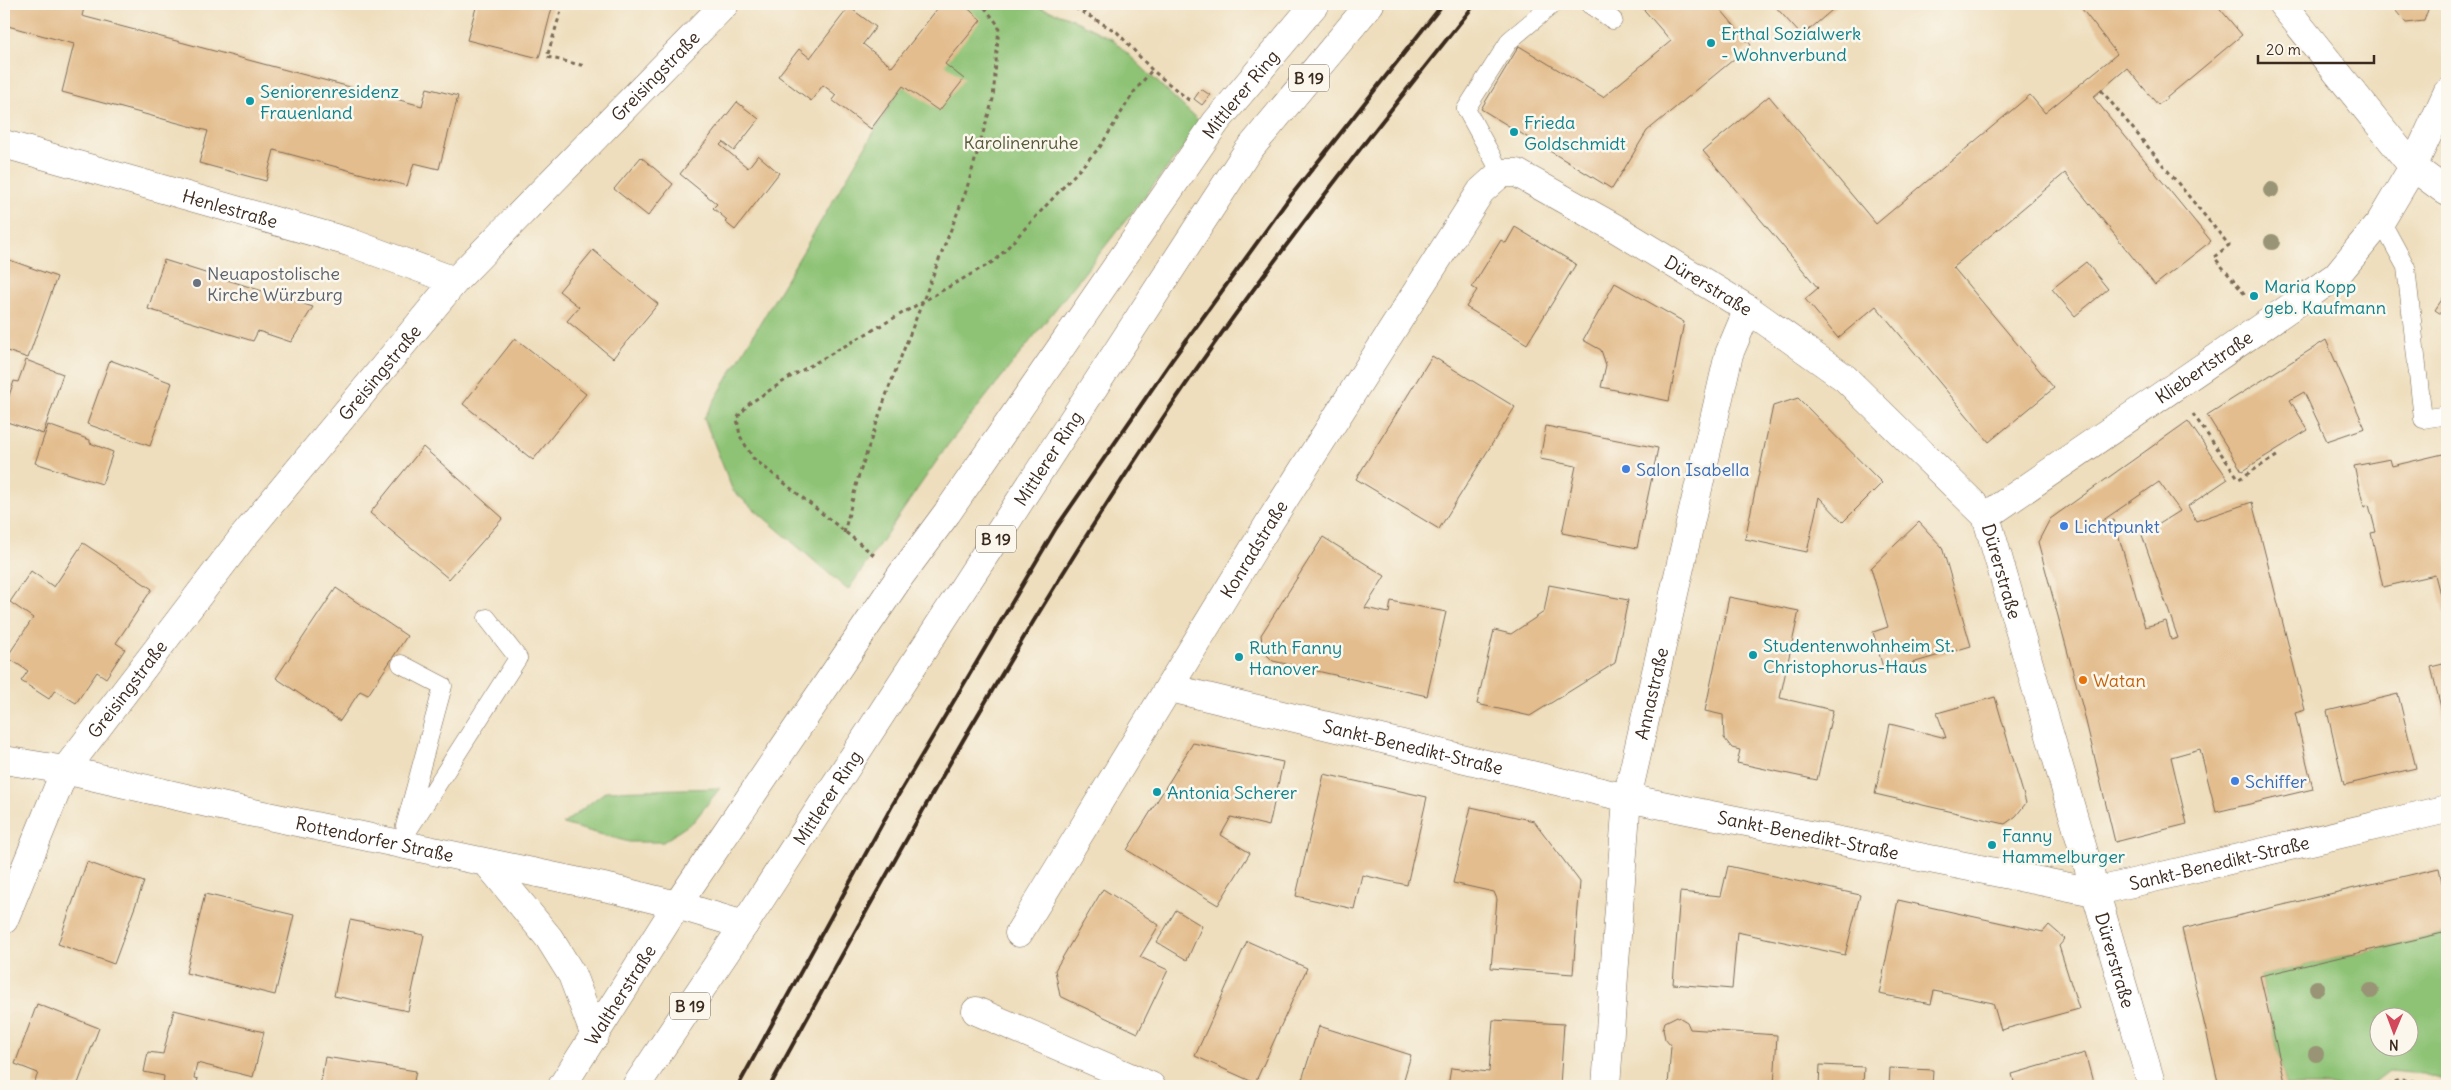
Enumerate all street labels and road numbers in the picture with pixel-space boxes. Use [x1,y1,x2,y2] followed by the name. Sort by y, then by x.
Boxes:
[606,26,704,126] street label: Greisingstraße
[1197,45,1283,143] street label: Mittlerer Ring
[1289,64,1329,92] road number: B 19
[180,184,280,233] street label: Henlestraße
[1661,250,1757,320] street label: Dürerstraße
[333,320,426,425] street label: Greisingstraße
[2151,325,2257,408] street label: Kliebertstraße
[1009,406,1087,510] street label: Mittlerer Ring
[1215,496,1292,602] street label: Konradstraße
[1977,521,2027,622] street label: Dürerstraße
[976,526,1016,552] road number: B 19
[82,635,172,743] street label: Greisingstraße
[1629,645,1673,742] street label: Annastraße
[1321,714,1505,779] street label: Sankt-Benedikt-Straße
[788,746,866,849] street label: Mittlerer Ring
[1716,805,1901,864] street label: Sankt-Benedikt-Straße
[294,811,456,866] street label: Rottendorfer Straße
[2127,830,2312,895] street label: Sankt-Benedikt-Straße
[2091,910,2140,1011] street label: Dürerstraße
[579,940,660,1049] street label: Waltherstraße
[670,992,710,1019] road number: B 19

